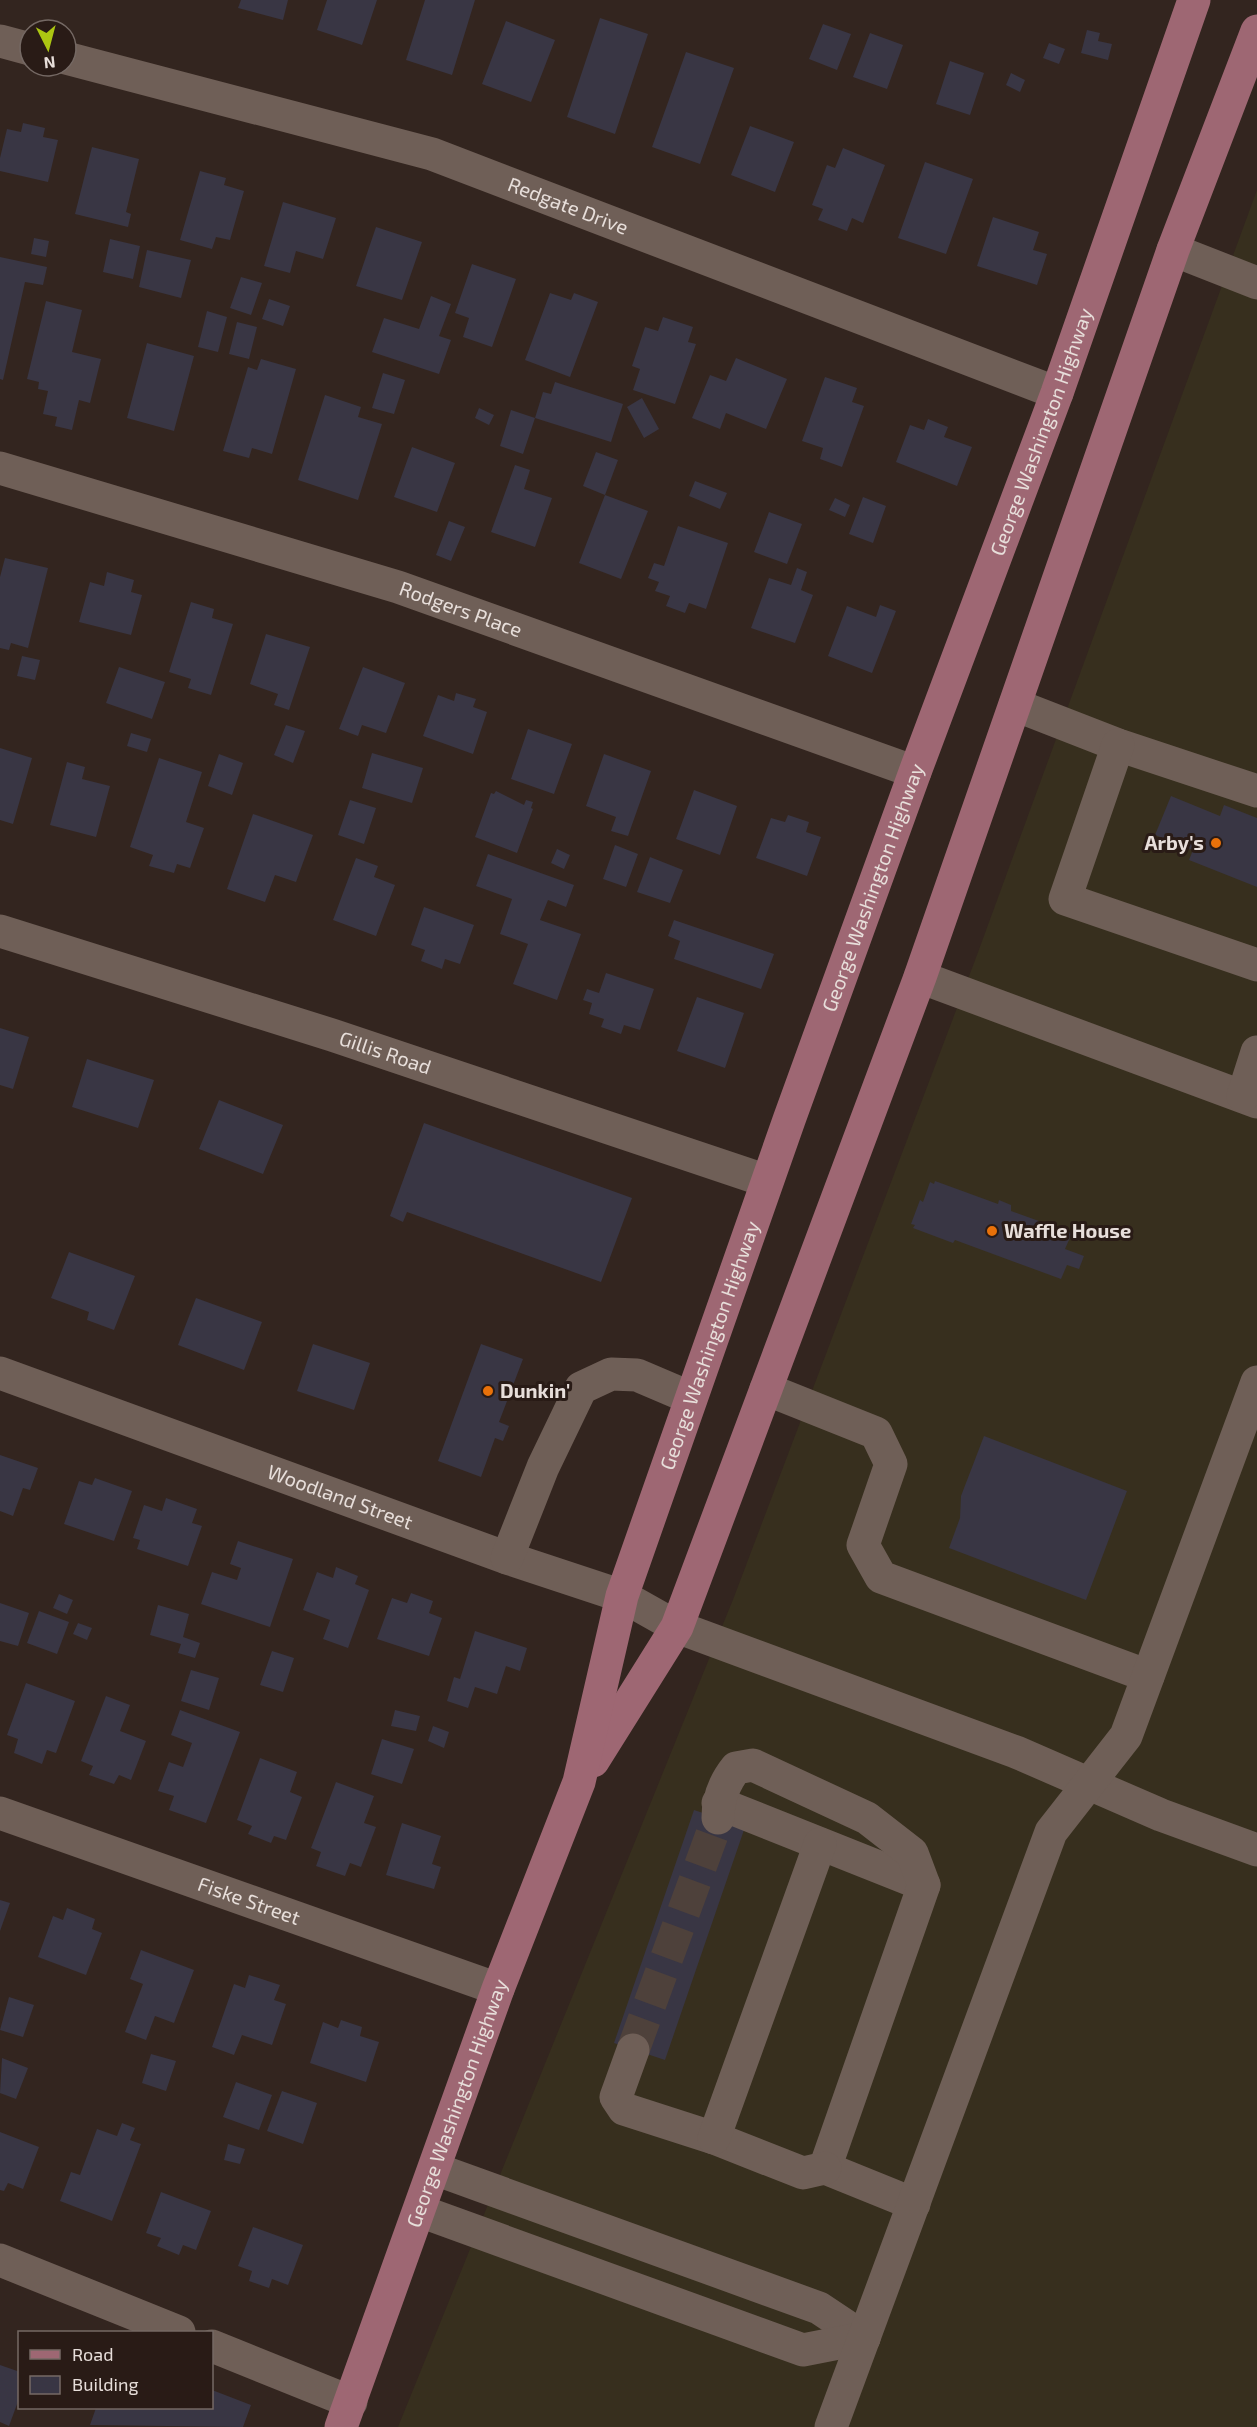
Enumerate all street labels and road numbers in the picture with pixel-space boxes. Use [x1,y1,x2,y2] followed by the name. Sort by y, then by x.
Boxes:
[505,171,632,239] street label: Redgate Drive
[984,304,1097,559] street label: George Washington Highway
[396,576,526,641] street label: Rodgers Place
[816,760,928,1015] street label: George Washington Highway
[337,1025,434,1078] street label: Gillis Road
[654,1217,764,1473] street label: George Washington Highway
[264,1459,417,1534] street label: Woodland Street
[195,1871,304,1929] street label: Fiske Street
[401,1975,512,2230] street label: George Washington Highway

